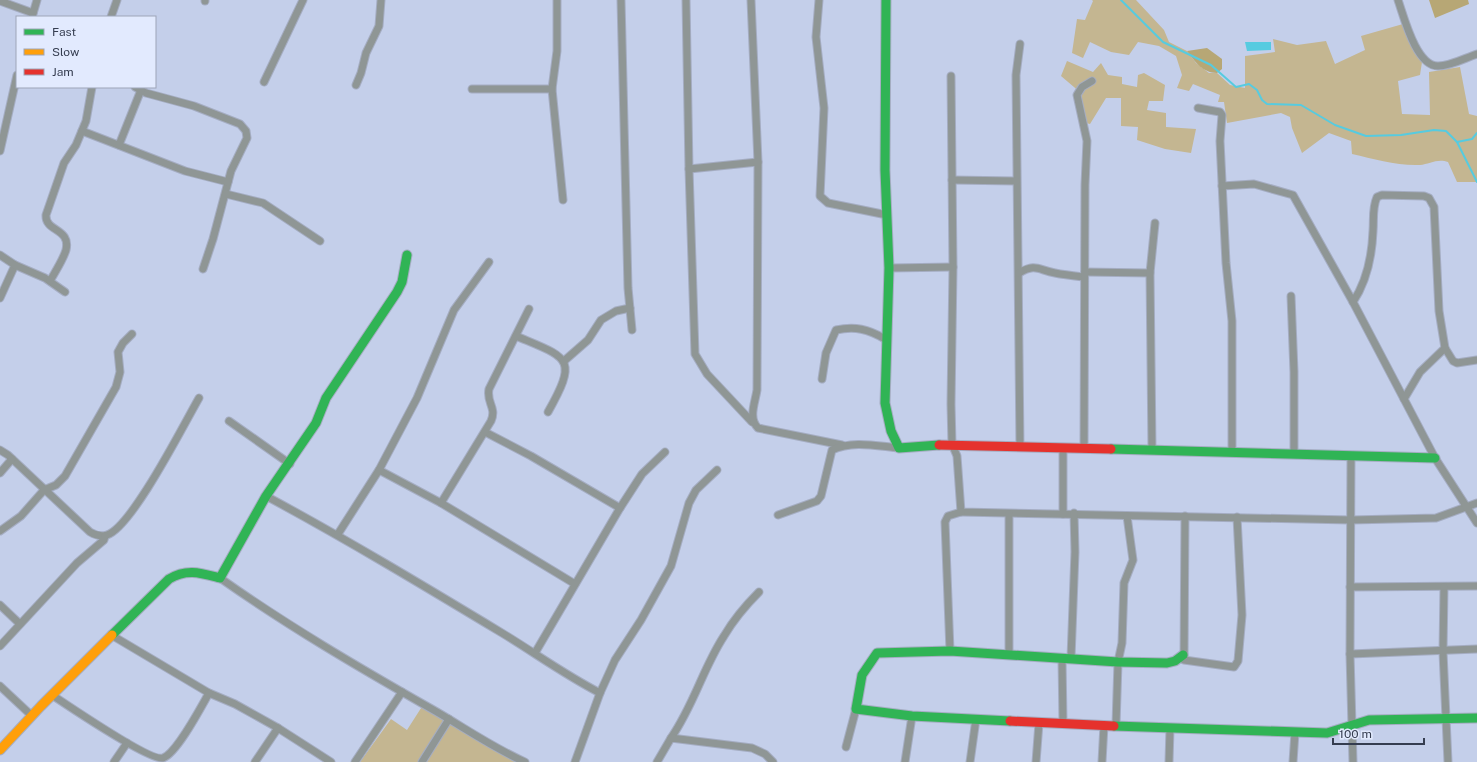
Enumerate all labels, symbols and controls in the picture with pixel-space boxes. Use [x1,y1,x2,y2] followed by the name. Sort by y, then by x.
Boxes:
[16,16,156,88] legend
[52,25,77,39] text: Fast
[52,45,80,59] text: Slow
[52,65,74,79] text: Jam
[1333,720,1424,746] scale bar
[1339,727,1372,741] text: 100 m

